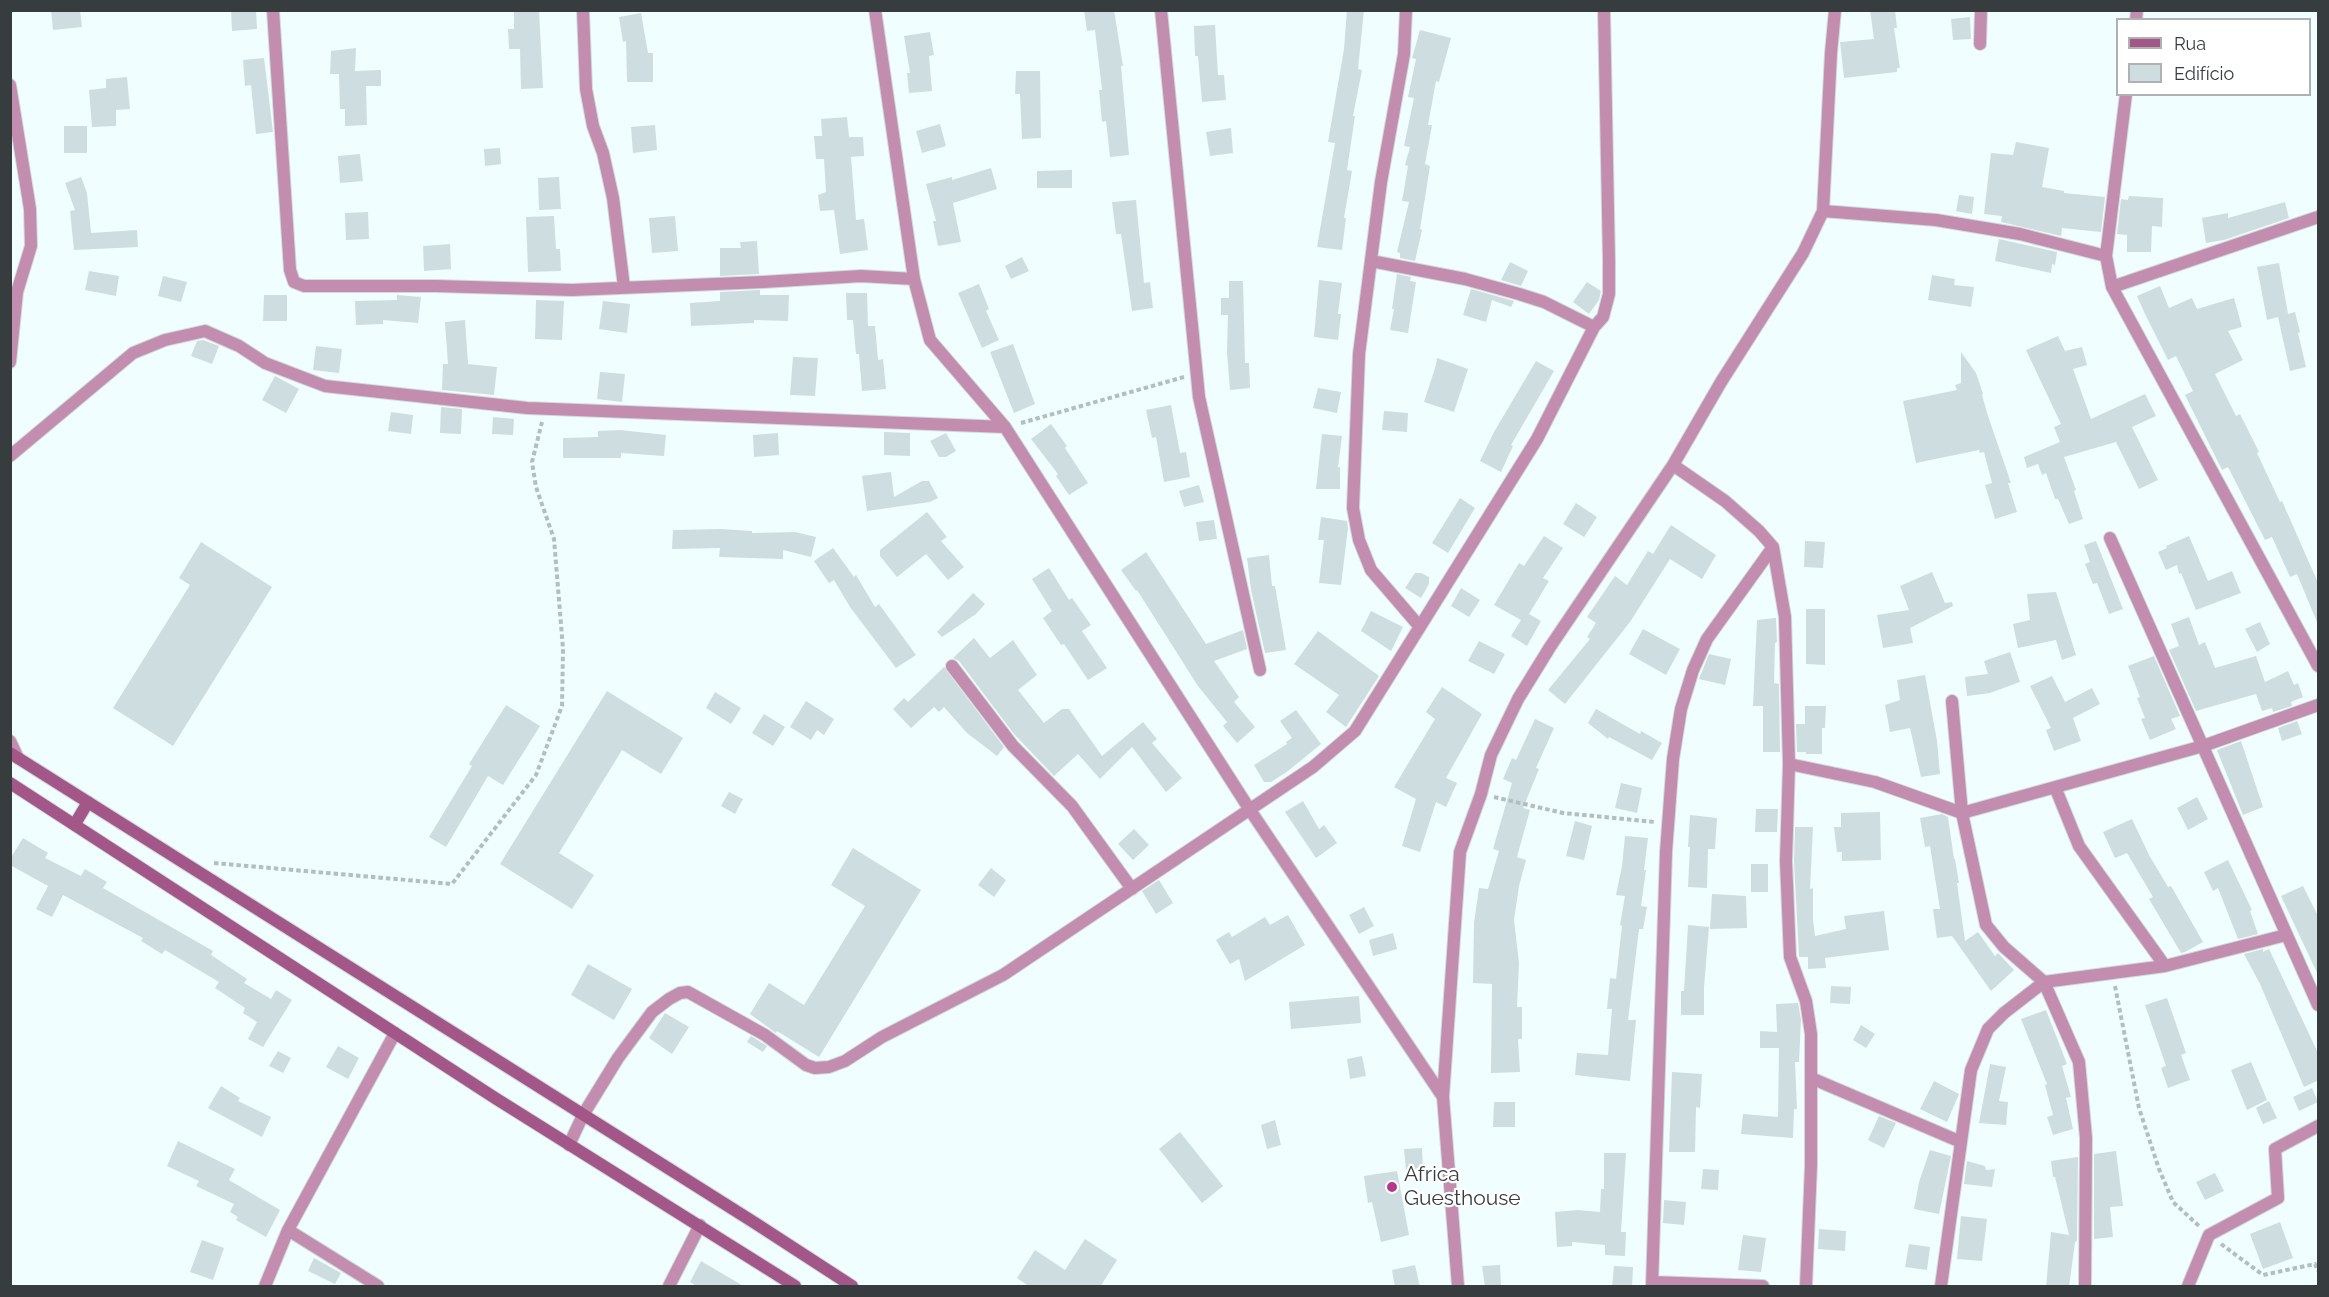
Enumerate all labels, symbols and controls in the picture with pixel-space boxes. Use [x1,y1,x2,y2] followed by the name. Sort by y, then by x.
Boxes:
[2116,18,2311,96] legend
[2174,33,2206,54] text: Rua
[2174,63,2234,84] text: Edifício
[1404,1162,1521,1212] place label: Africa Guesthouse
[1385,1180,1399,1194] marker: Africa Guesthouse

